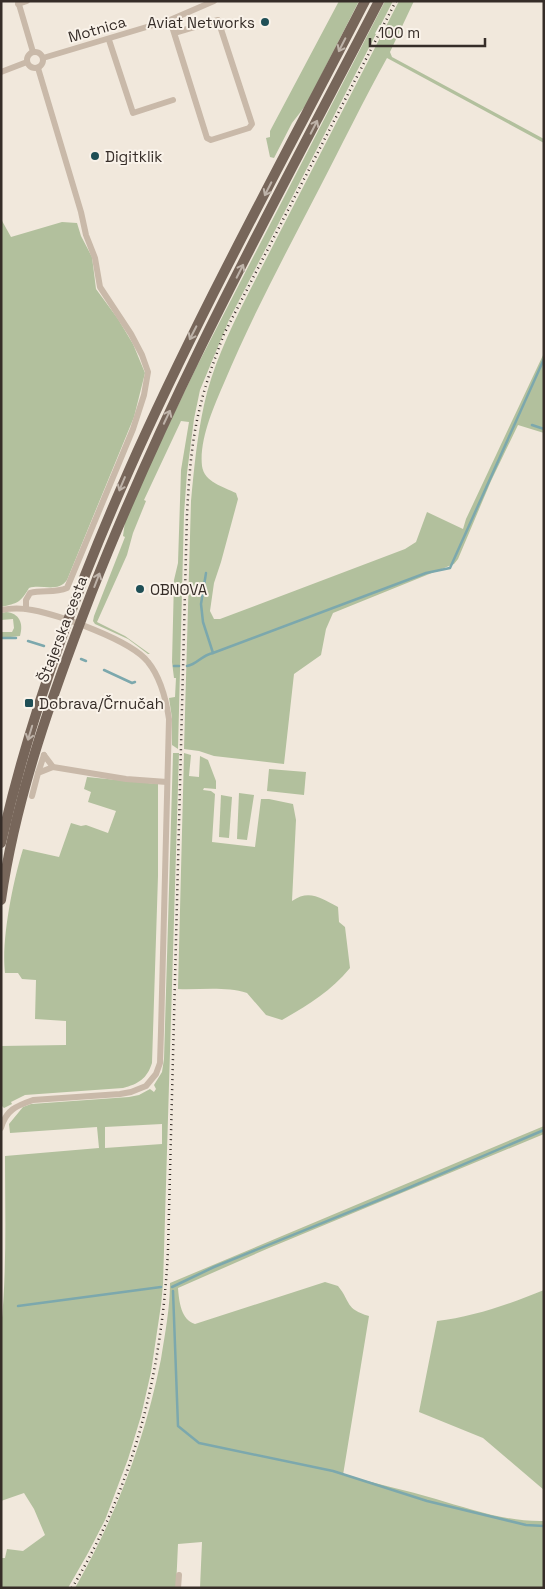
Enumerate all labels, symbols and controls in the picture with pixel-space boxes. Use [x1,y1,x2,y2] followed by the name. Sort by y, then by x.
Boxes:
[66,12,128,46] street label: Motnica
[147,13,255,32] place label: Aviat Networks
[370,15,485,47] scale bar
[259,16,271,28] marker: Aviat Networks
[378,23,420,42] text: 100 m
[337,37,347,52] one-way arrow
[310,120,319,135] one-way arrow
[105,147,162,166] place label: Digitklik
[89,150,101,162] marker: Digitklik
[263,181,272,196] one-way arrow
[235,264,245,279] one-way arrow
[188,326,198,341] one-way arrow
[163,410,172,425] one-way arrow
[117,476,126,491] one-way arrow
[93,572,102,588] one-way arrow
[33,573,91,685] street label: Štajerska cesta
[150,580,208,599] place label: OBNOVA
[134,583,146,595] marker: OBNOVA
[39,694,164,713] place label: Dobrava/Črnučah
[23,697,35,709] marker: Dobrava/Črnučah
[25,725,35,741] one-way arrow

